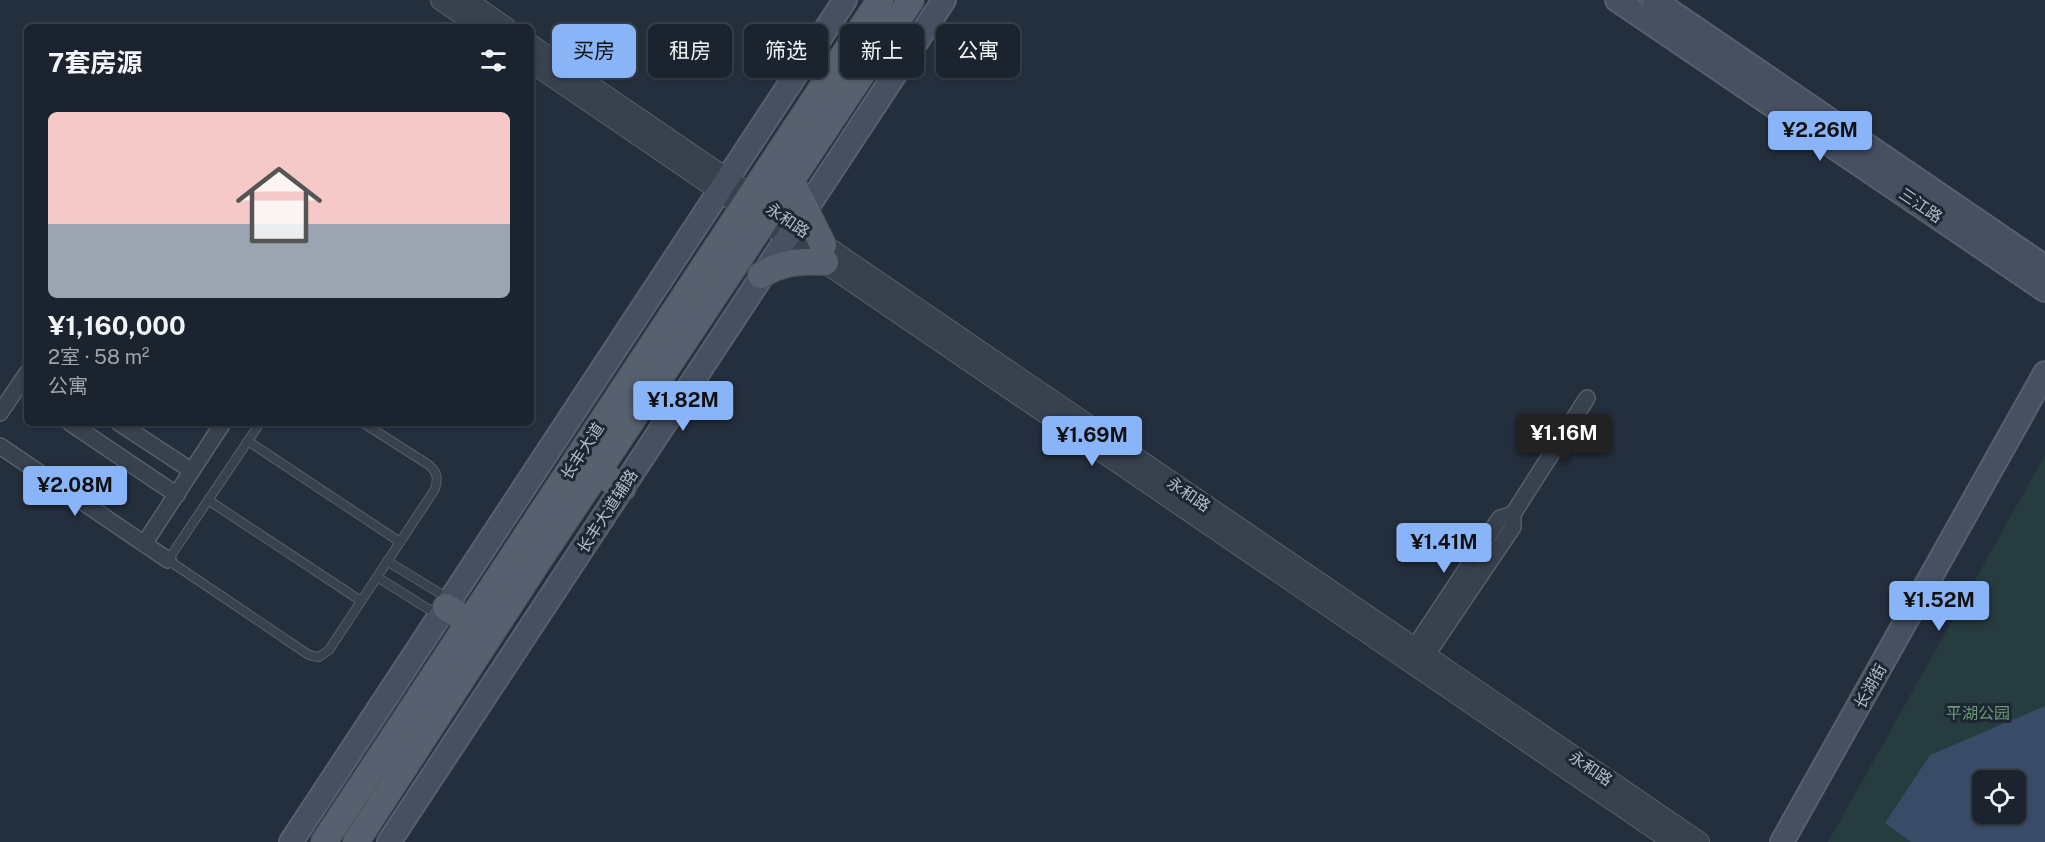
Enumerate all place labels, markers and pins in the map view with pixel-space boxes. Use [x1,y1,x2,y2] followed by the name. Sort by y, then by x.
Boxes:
[1771,111,1869,162] pin: ¥2.26M
[634,381,732,432] pin: ¥1.82M
[1515,414,1613,465] pin: ¥1.16M
[1043,416,1141,467] pin: ¥1.69M
[26,466,124,517] pin: ¥2.08M
[1395,523,1493,574] pin: ¥1.41M
[1890,581,1988,632] pin: ¥1.52M

